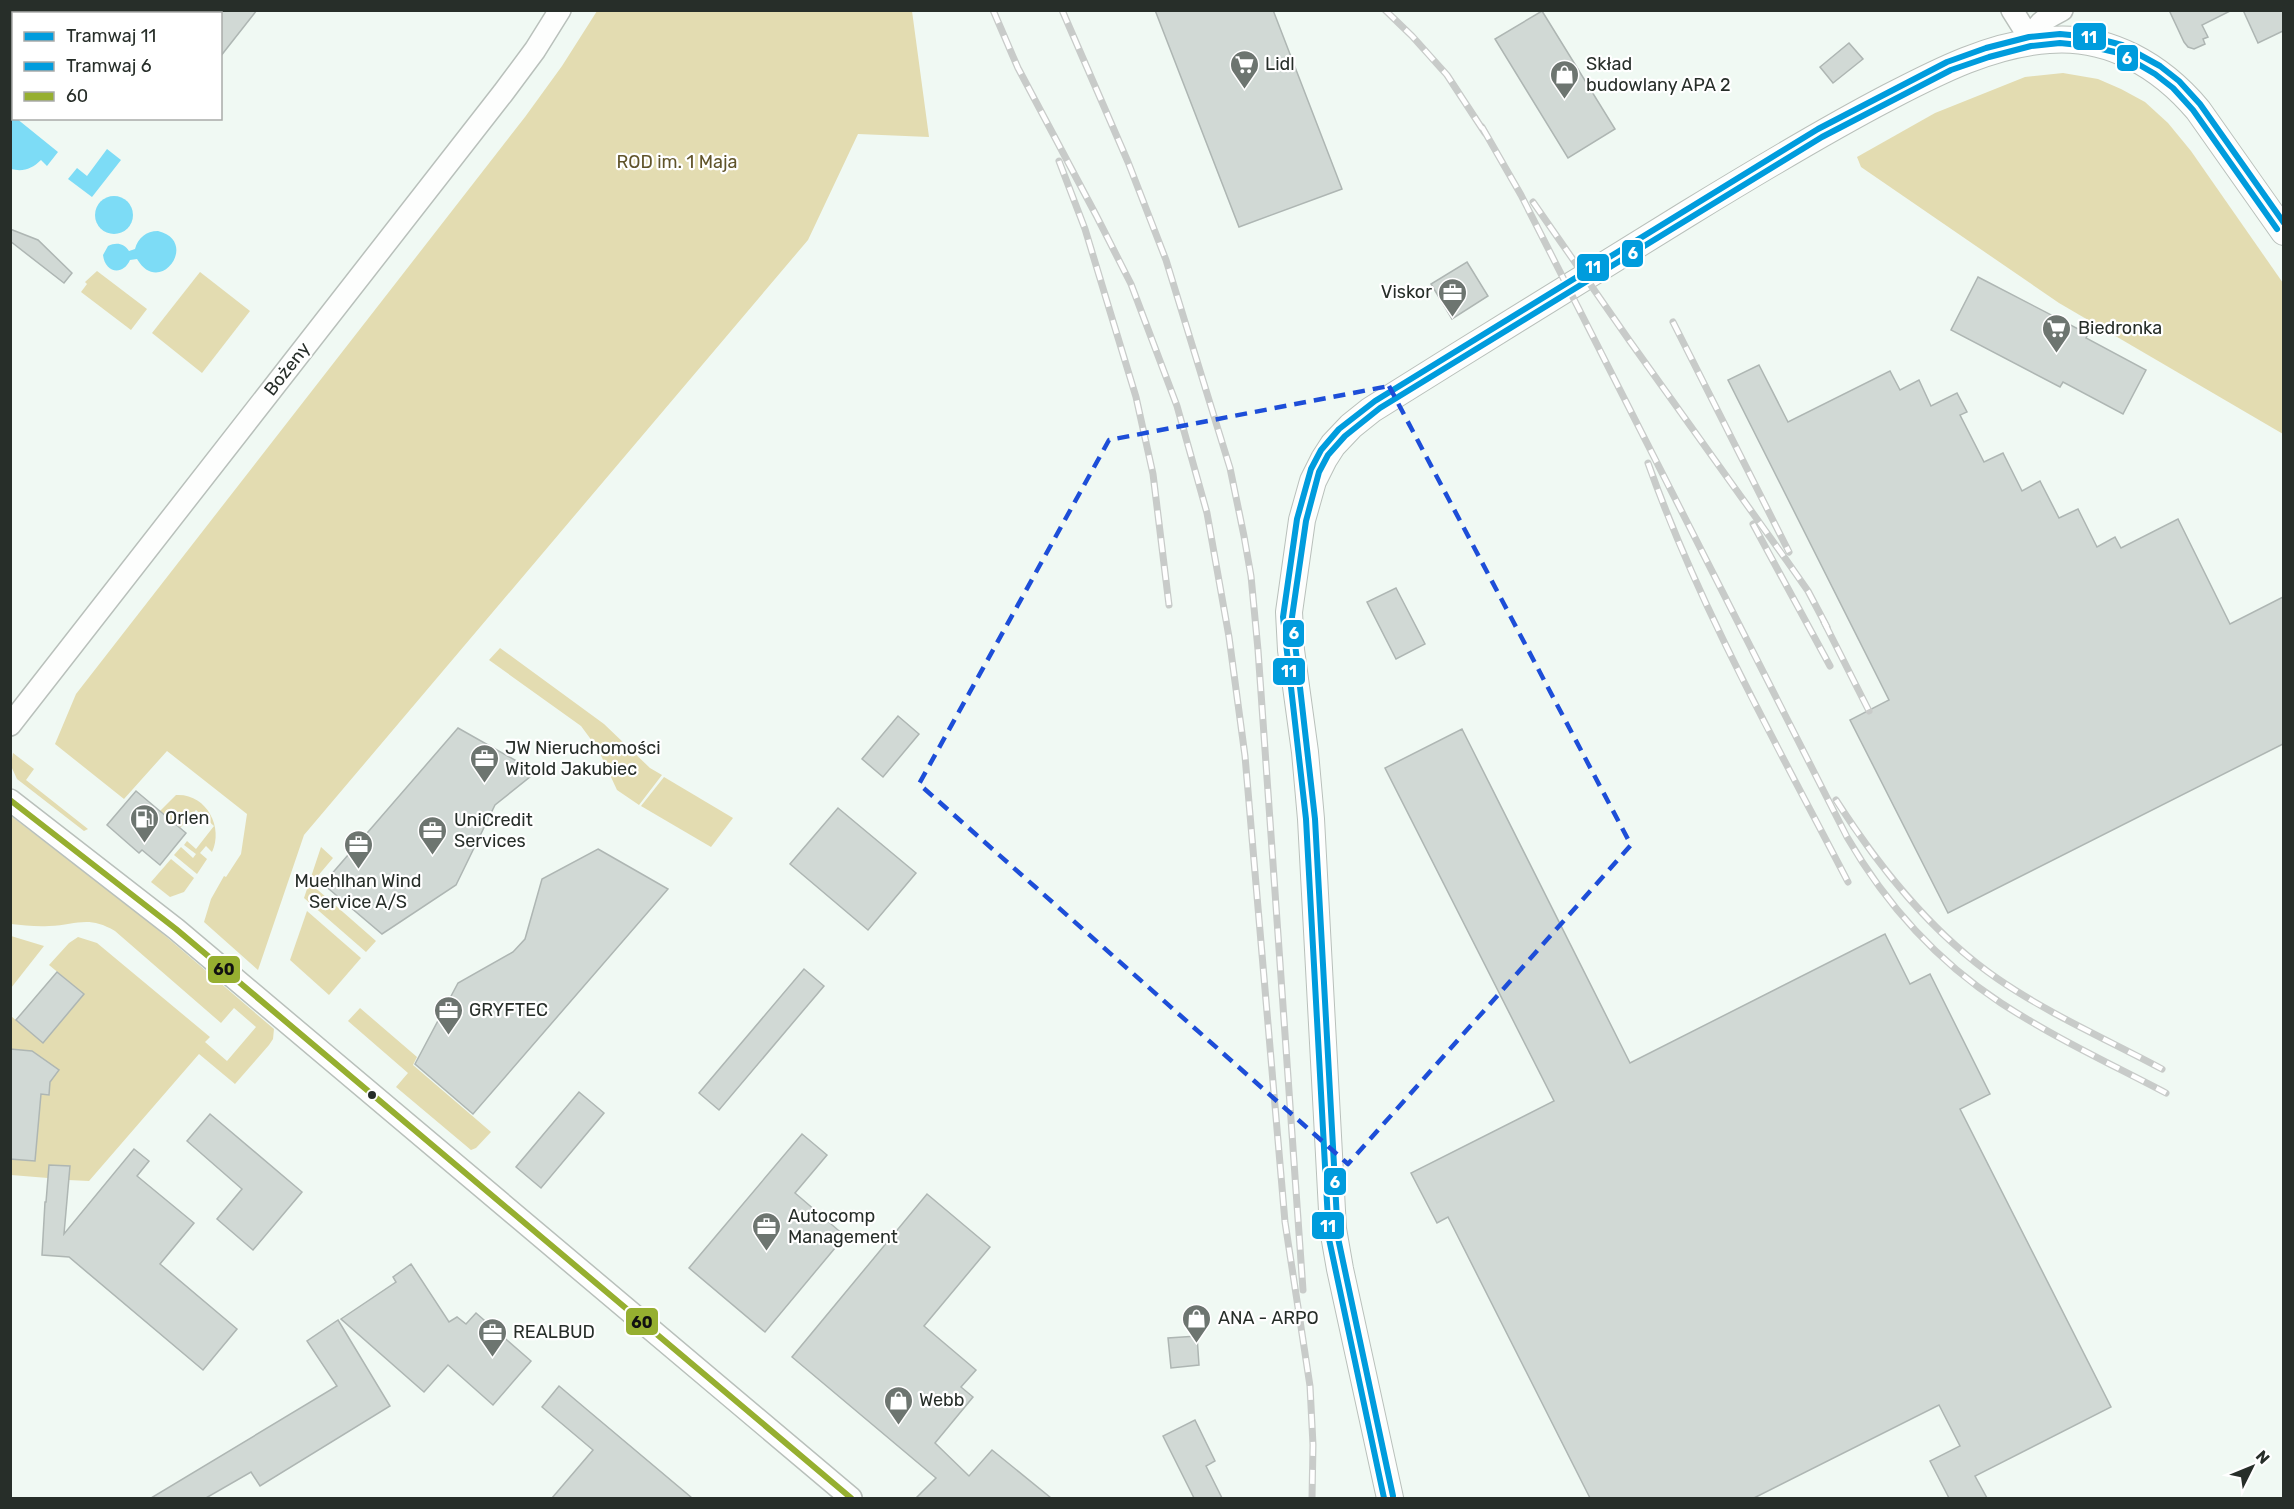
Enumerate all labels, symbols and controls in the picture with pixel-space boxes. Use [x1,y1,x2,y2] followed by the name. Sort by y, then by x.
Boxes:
[12,12,222,120] legend
[2072,22,2107,51] line badge: 11
[66,25,156,47] text: Tramwaj 11
[2081,28,2097,47] text: 11
[2116,44,2139,72] line badge: 6
[1228,48,1260,90] supermarket icon: Lidl
[2122,49,2132,68] text: 6
[1265,53,1295,75] place label: Lidl
[1586,53,1731,96] place label: Skład budowlany APA 2
[66,55,152,77] text: Tramwaj 6
[1549,58,1581,100] shop icon: Skład budowlany APA 2
[66,85,88,107] text: 60
[616,151,738,173] park label: ROD im. 1 Maja
[1621,239,1644,268] line badge: 6
[1628,244,1638,263] text: 6
[1576,253,1610,282] line badge: 11
[1585,258,1601,277] text: 11
[1437,276,1469,318] office icon: Viskor
[1381,281,1432,303] place label: Viskor
[2041,312,2073,354] supermarket icon: Biedronka
[2078,317,2162,339] place label: Biedronka
[259,338,315,400] street label: Bożeny
[1282,619,1305,648] line badge: 6
[1289,624,1299,643] text: 6
[1272,657,1306,686] line badge: 11
[1281,662,1297,681] text: 11
[505,737,661,780] place label: JW Nieruchomości Witold Jakubiec
[468,742,500,784] office icon: JW Nieruchomości Witold Jakubiec
[128,802,160,844] fuel station icon: Orlen
[165,807,209,829] place label: Orlen
[454,809,533,852] place label: UniCredit Services
[417,814,449,856] office icon: UniCredit Services
[342,828,374,870] office icon: Muehlhan Wind Service A/S
[295,870,421,913] place label: Muehlhan Wind Service A/S
[207,955,241,984] line badge: 60
[213,960,235,979] text: 60
[432,994,464,1036] office icon: GRYFTEC
[469,999,548,1021] place label: GRYFTEC
[366,1089,378,1101] unlabelled marker
[1323,1167,1347,1196] line badge: 6
[1330,1173,1340,1192] text: 6
[788,1205,898,1248] place label: Autocomp Management
[751,1210,783,1252] office icon: Autocomp Management
[1311,1211,1345,1240] line badge: 11
[1320,1217,1336,1236] text: 11
[1181,1302,1213,1344] shop icon: ANA - ARPO
[625,1307,659,1336] line badge: 60
[1218,1307,1319,1329] place label: ANA - ARPO
[631,1313,653,1332] text: 60
[476,1316,508,1358] office icon: REALBUD
[513,1321,595,1343] place label: REALBUD
[882,1384,914,1426] shop icon: Webb
[919,1389,965,1411] place label: Webb
[2222,1437,2282,1497] north arrow
[2252,1446,2273,1468] text: N

